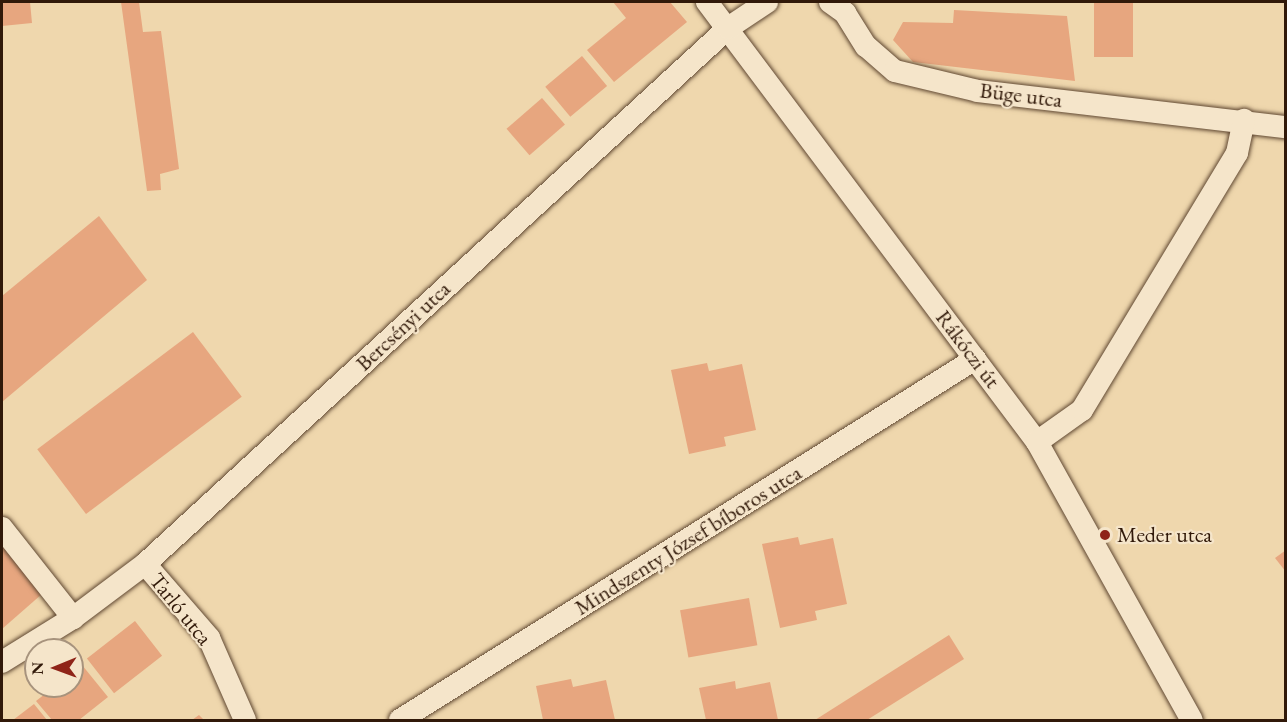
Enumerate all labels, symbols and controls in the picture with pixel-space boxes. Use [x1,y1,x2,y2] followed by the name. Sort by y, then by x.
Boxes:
[978,77,1064,113] street label: Büge utca
[350,276,456,376] street label: Bercsényi utca
[930,305,1006,393] street label: Rákóczi út
[570,459,806,621] street label: Mindszenty József bíboros utca
[1117,522,1212,548] place label: Meder utca
[1098,528,1112,542] marker: Meder utca
[144,568,218,650] street label: Tarló utca
[24,638,84,698] north arrow
[27,662,48,675] text: N

